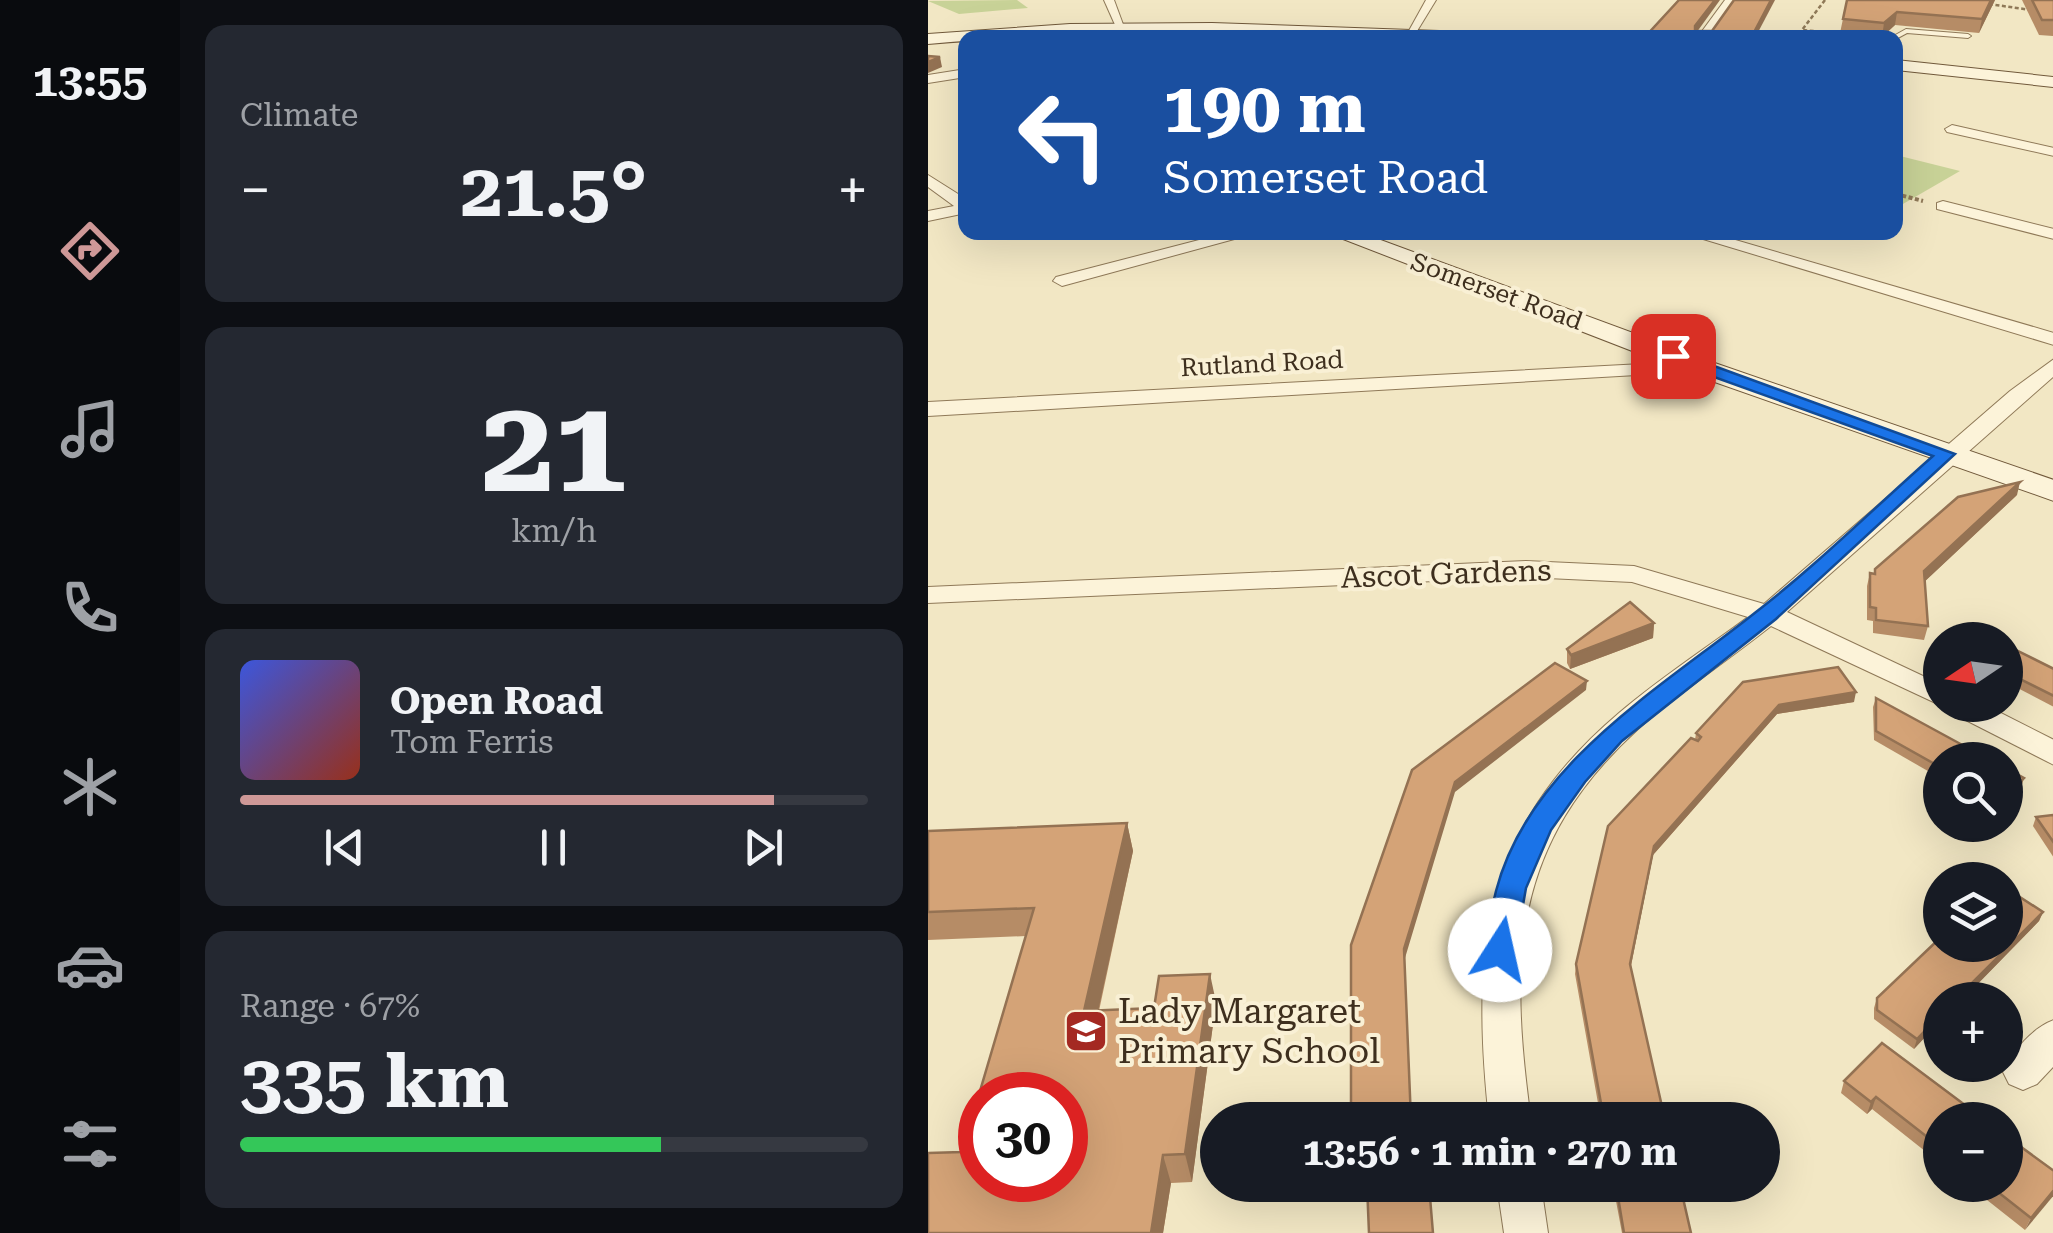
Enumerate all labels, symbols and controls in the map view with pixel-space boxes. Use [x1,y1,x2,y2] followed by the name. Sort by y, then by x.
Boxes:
[33,54,147,107] text: 13:55
[1163,67,1366,149] text: 190 m
[998,70,1128,200] icon: left
[240,96,358,134] text: Climate
[461,146,647,234] text: 21.5°
[1163,151,1488,204] text: Somerset Road
[240,158,271,222] text: −
[837,158,868,222] text: +
[55,216,125,286] icon: directions
[1407,247,1587,336] street label: Somerset Road
[1631,314,1716,399] pin
[1646,329,1701,384] icon: arrive
[1180,345,1344,382] street label: Rutland Road
[481,370,627,523] text: 21
[55,394,125,464] icon: music
[511,512,597,550] text: km/h
[1340,552,1552,595] street label: Ascot Gardens
[55,573,125,643] icon: phone
[1923,622,2023,722] north arrow
[1923,622,2023,1202] map controls
[390,679,603,723] text: Open Road
[390,723,553,761] text: Tom Ferris
[1923,742,2023,842] button: search
[55,752,125,822] icon: climate
[317,820,372,875] icon: previous
[526,820,581,875] icon: pause
[736,820,791,875] icon: next
[1923,862,2023,962] button: layers
[1448,898,1552,1002] position arrow
[55,930,125,1000] icon: car
[1923,982,2023,1082] button: +
[240,987,420,1025] text: Range · 67%
[1118,991,1380,1072] place label: Lady Margaret Primary School
[1063,1008,1109,1054] school or university icon: Lady Margaret Primary School
[240,1037,509,1125] text: 335 km
[958,1072,1088,1202] speed limit sign: 30
[1923,1102,2023,1202] button: −
[55,1109,125,1179] icon: filters
[1303,1130,1677,1174] text: 13:56 · 1 min · 270 m

